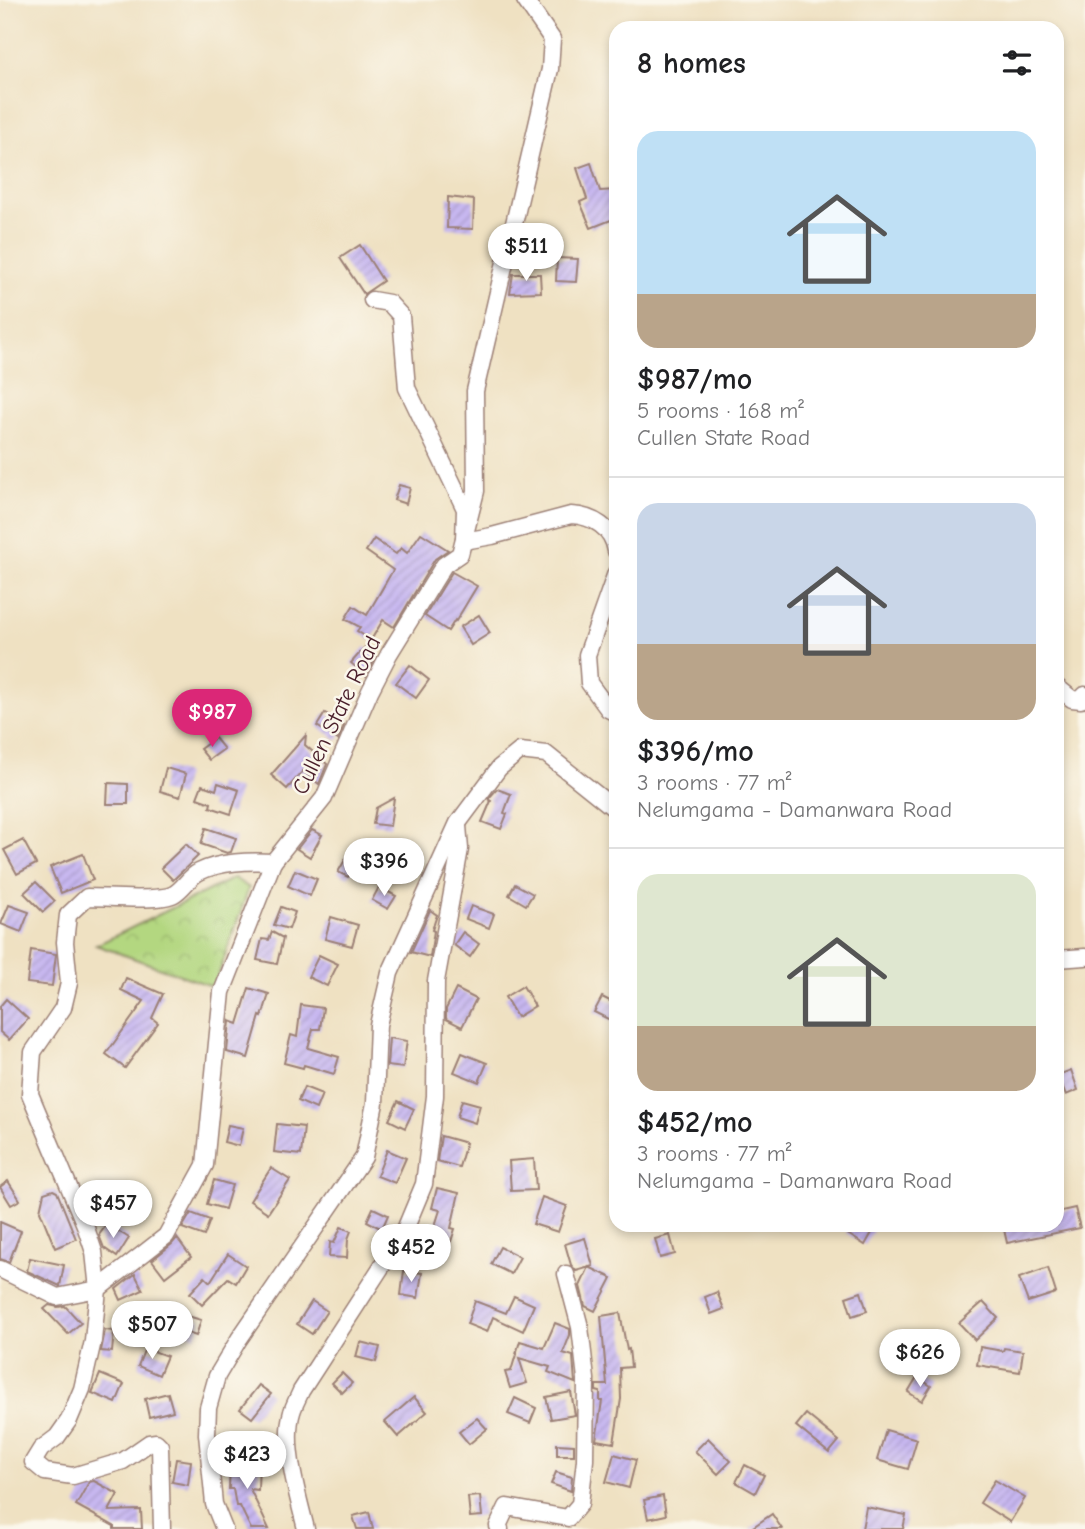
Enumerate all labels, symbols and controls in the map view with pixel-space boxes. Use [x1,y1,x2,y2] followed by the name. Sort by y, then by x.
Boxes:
[998,44,1036,82] icon: filters
[637,46,746,81] text: 8 homes
[774,176,900,302] icon: home
[485,224,567,283] pin: $511
[504,232,548,259] text: $511
[637,362,752,397] text: $987/mo
[637,397,804,424] text: 5 rooms · 168 m²
[637,424,810,451] text: Cullen State Road
[774,548,900,674] icon: home
[286,631,387,799] street label: Cullen State Road
[171,690,253,749] pin: $987
[188,698,236,725] text: $987
[637,734,754,769] text: $396/mo
[637,769,792,796] text: 3 rooms · 77 m²
[637,796,952,823] text: Nelumgama - Damanwara Road
[343,838,425,898] pin: $396
[359,847,409,874] text: $396
[774,919,900,1045] icon: home
[637,1105,753,1140] text: $452/mo
[637,1140,792,1167] text: 3 rooms · 77 m²
[637,1167,952,1194] text: Nelumgama - Damanwara Road
[72,1180,154,1240] pin: $457
[89,1189,137,1216] text: $457
[370,1224,452,1284] pin: $452
[387,1233,435,1260] text: $452
[111,1302,193,1361] pin: $507
[127,1310,177,1337] text: $507
[879,1330,961,1389] pin: $626
[895,1338,945,1365] text: $626
[206,1432,288,1491] pin: $423
[223,1440,271,1467] text: $423

